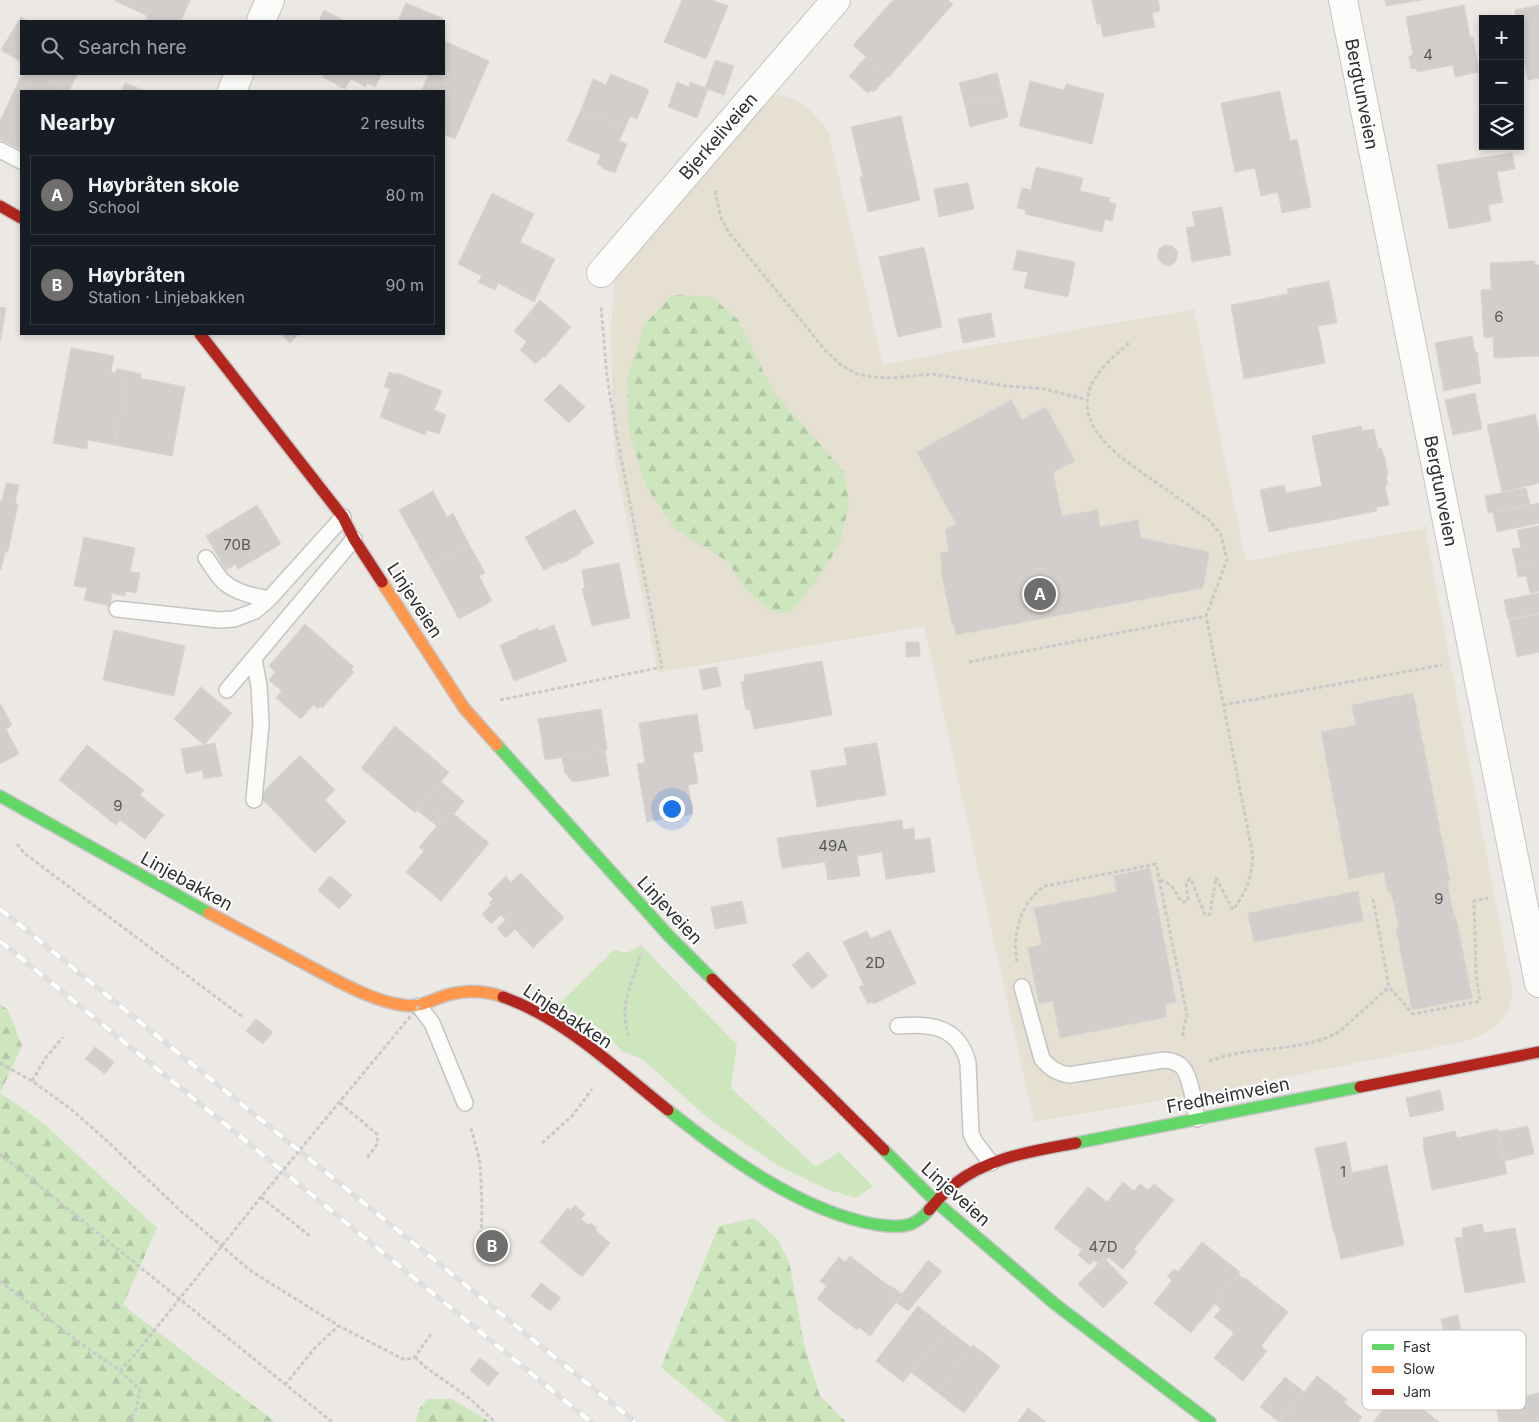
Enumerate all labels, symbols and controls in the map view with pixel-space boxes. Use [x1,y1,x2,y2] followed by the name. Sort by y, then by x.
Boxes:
[1479,15,1524,150] map controls
[1479,15,1524,60] button: +
[20,20,445,75] search box
[38,34,66,62] icon: search
[78,36,187,59] text: Search here
[1341,37,1383,151] street label: Bergtunveien
[1423,45,1433,64] house number: 4
[1479,60,1524,105] button: −
[675,88,761,184] street label: Bjerkeliveien
[1479,105,1524,150] button: layers
[40,110,115,135] text: Nearby
[360,113,425,133] text: 2 results
[88,174,239,197] text: Høybråten skole
[51,185,63,205] text: A
[385,185,424,205] text: 80 m
[88,197,140,217] text: School
[88,264,185,287] text: Høybråten
[52,275,62,295] text: B
[385,275,424,295] text: 90 m
[88,287,245,307] text: Station · Linjebakken
[1494,307,1504,326] house number: 6
[1420,434,1462,548] street label: Bergtunveien
[223,535,251,554] house number: 70B
[383,558,447,642] street label: Linjeveien
[1024,575,1056,613] pin: A
[113,796,123,815] house number: 9
[659,796,685,822] your location
[818,836,848,855] house number: 49A
[137,847,237,915] street label: Linjebakken
[633,872,707,948] street label: Linjeveien
[1434,889,1444,908] house number: 9
[865,953,885,972] house number: 2D
[520,979,616,1053] street label: Linjebakken
[1165,1073,1291,1117] street label: Fredheimveien
[917,1158,995,1230] street label: Linjeveien
[1340,1162,1346,1181] house number: 1
[476,1227,508,1265] pin: B
[1088,1237,1118,1256] house number: 47D
[1362,1330,1526,1410] legend
[1403,1338,1431,1355] text: Fast
[1403,1360,1435,1377] text: Slow
[1403,1383,1431,1400] text: Jam

